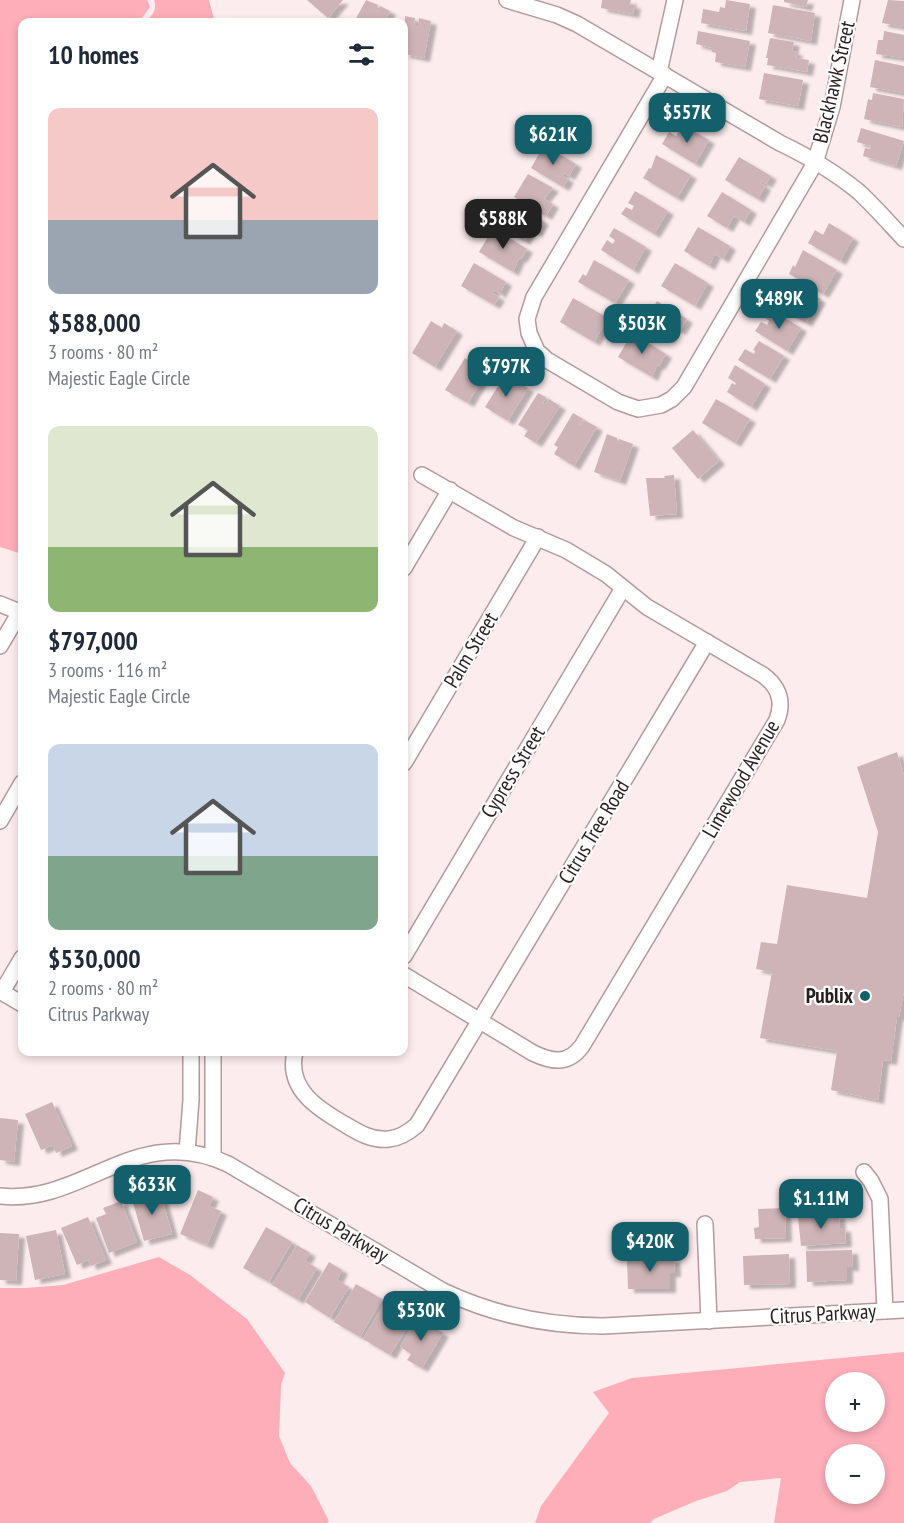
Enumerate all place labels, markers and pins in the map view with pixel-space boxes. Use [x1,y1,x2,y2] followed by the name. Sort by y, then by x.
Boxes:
[645,93,729,144] pin: $557K
[511,115,595,166] pin: $621K
[461,199,545,250] pin: $588K
[737,279,821,330] pin: $489K
[600,304,684,355] pin: $503K
[464,347,548,398] pin: $797K
[806,982,854,1009] place label: Publix
[858,989,872,1003] marker: Publix
[110,1165,194,1216] pin: $633K
[772,1179,870,1230] pin: $1.11M
[608,1222,692,1273] pin: $420K
[379,1291,463,1342] pin: $530K

